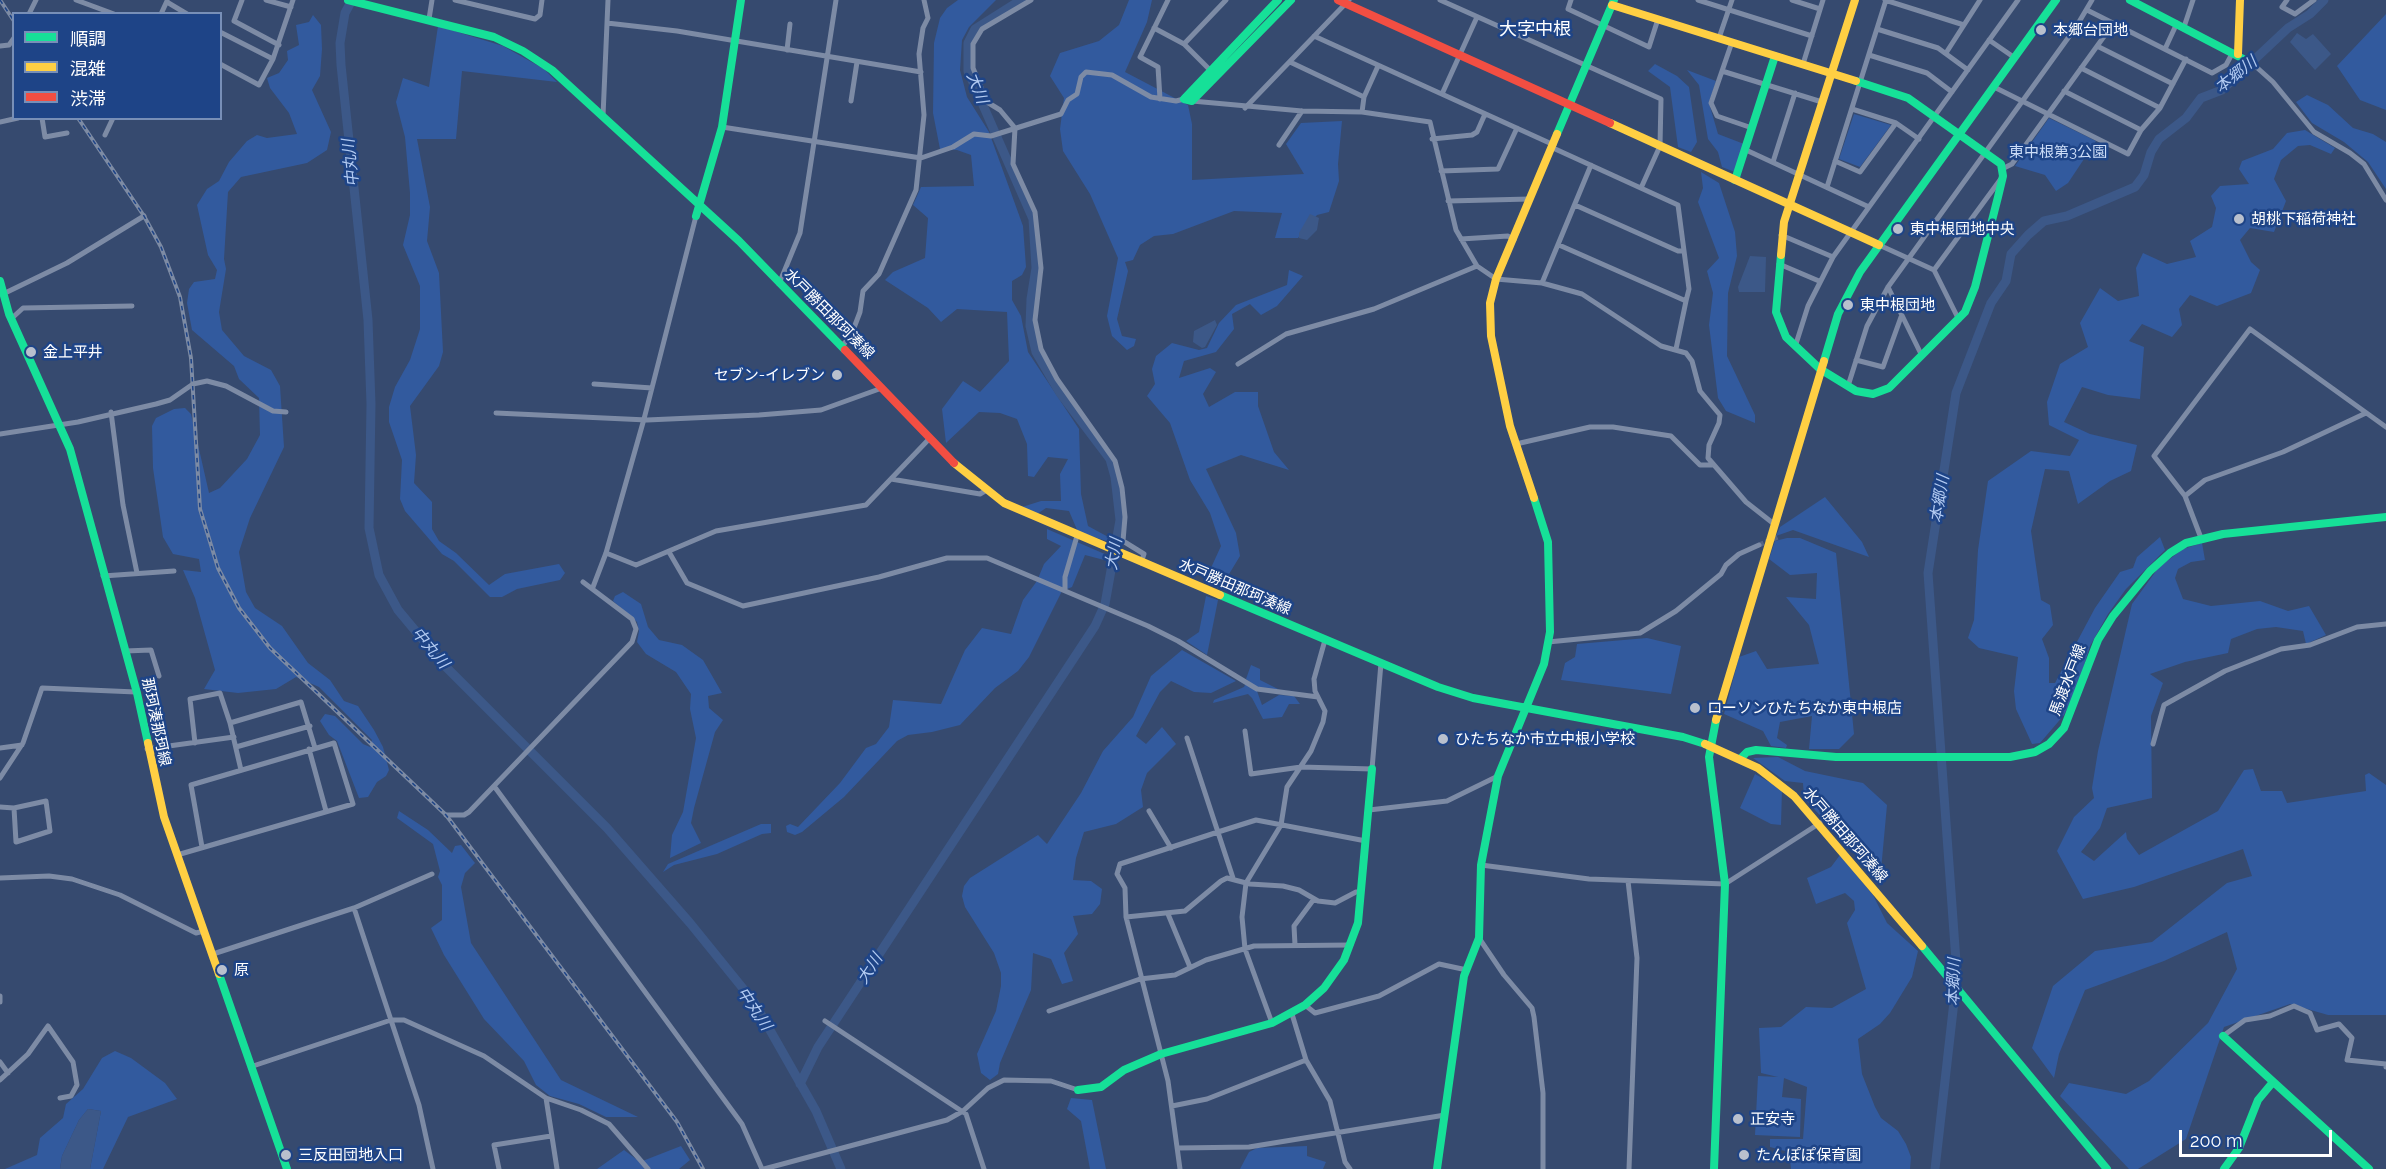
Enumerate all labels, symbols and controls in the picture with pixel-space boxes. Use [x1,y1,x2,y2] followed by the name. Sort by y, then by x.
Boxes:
[12,12,222,120] legend
[1499,19,1571,41] district label: 大字中根
[2053,21,2128,39] place label: 本郷台団地
[2034,23,2048,37] marker: 本郷台団地
[70,28,106,49] text: 順調
[2211,53,2261,97] water label: 本郷川
[70,58,106,79] text: 混雑
[962,70,992,106] water label: 大川
[70,88,106,109] text: 渋滞
[339,138,363,188] water label: 中丸川
[2009,143,2107,161] park label: 東中根第3公園
[2251,210,2356,228] place label: 胡桃下稲荷神社
[2232,212,2246,226] marker: 胡桃下稲荷神社
[1910,220,2015,238] place label: 東中根団地中央
[1891,222,1905,236] marker: 東中根団地中央
[780,265,878,363] street label: 水戸勝田那珂湊線
[1860,296,1935,314] place label: 東中根団地
[1841,298,1855,312] marker: 東中根団地
[43,343,103,361] place label: 金上平井
[24,345,38,359] marker: 金上平井
[714,366,825,384] place label: セブン-イレブン
[830,368,844,382] marker: セブン-イレブン
[1927,474,1953,524] water label: 本郷川
[1102,537,1126,571] water label: 大川
[1176,555,1294,619] street label: 水戸勝田那珂湊線
[407,623,453,673] water label: 中丸川
[2046,642,2090,718] street label: 馬渡水戸線
[138,676,174,768] street label: 那珂湊那珂線
[1707,699,1902,717] place label: ローソンひたちなか東中根店
[1688,701,1702,715] marker: ローソンひたちなか東中根店
[1455,730,1635,748] place label: ひたちなか市立中根小学校
[1436,732,1450,746] marker: ひたちなか市立中根小学校
[1799,784,1891,886] street label: 水戸勝田那珂湊線
[853,950,887,988] water label: 大川
[1944,958,1964,1006] water label: 本郷川
[234,961,249,979] place label: 原
[215,963,229,977] marker: 原
[733,984,775,1034] water label: 中丸川
[1750,1110,1795,1128] place label: 正安寺
[1731,1112,1745,1126] marker: 正安寺
[2182,1118,2335,1156] scale bar
[2190,1130,2243,1151] text: 200 m
[298,1146,403,1164] place label: 三反田団地入口
[1756,1146,1861,1164] place label: たんぽぽ保育園
[279,1148,293,1162] marker: 三反田団地入口
[1737,1148,1751,1162] marker: たんぽぽ保育園

